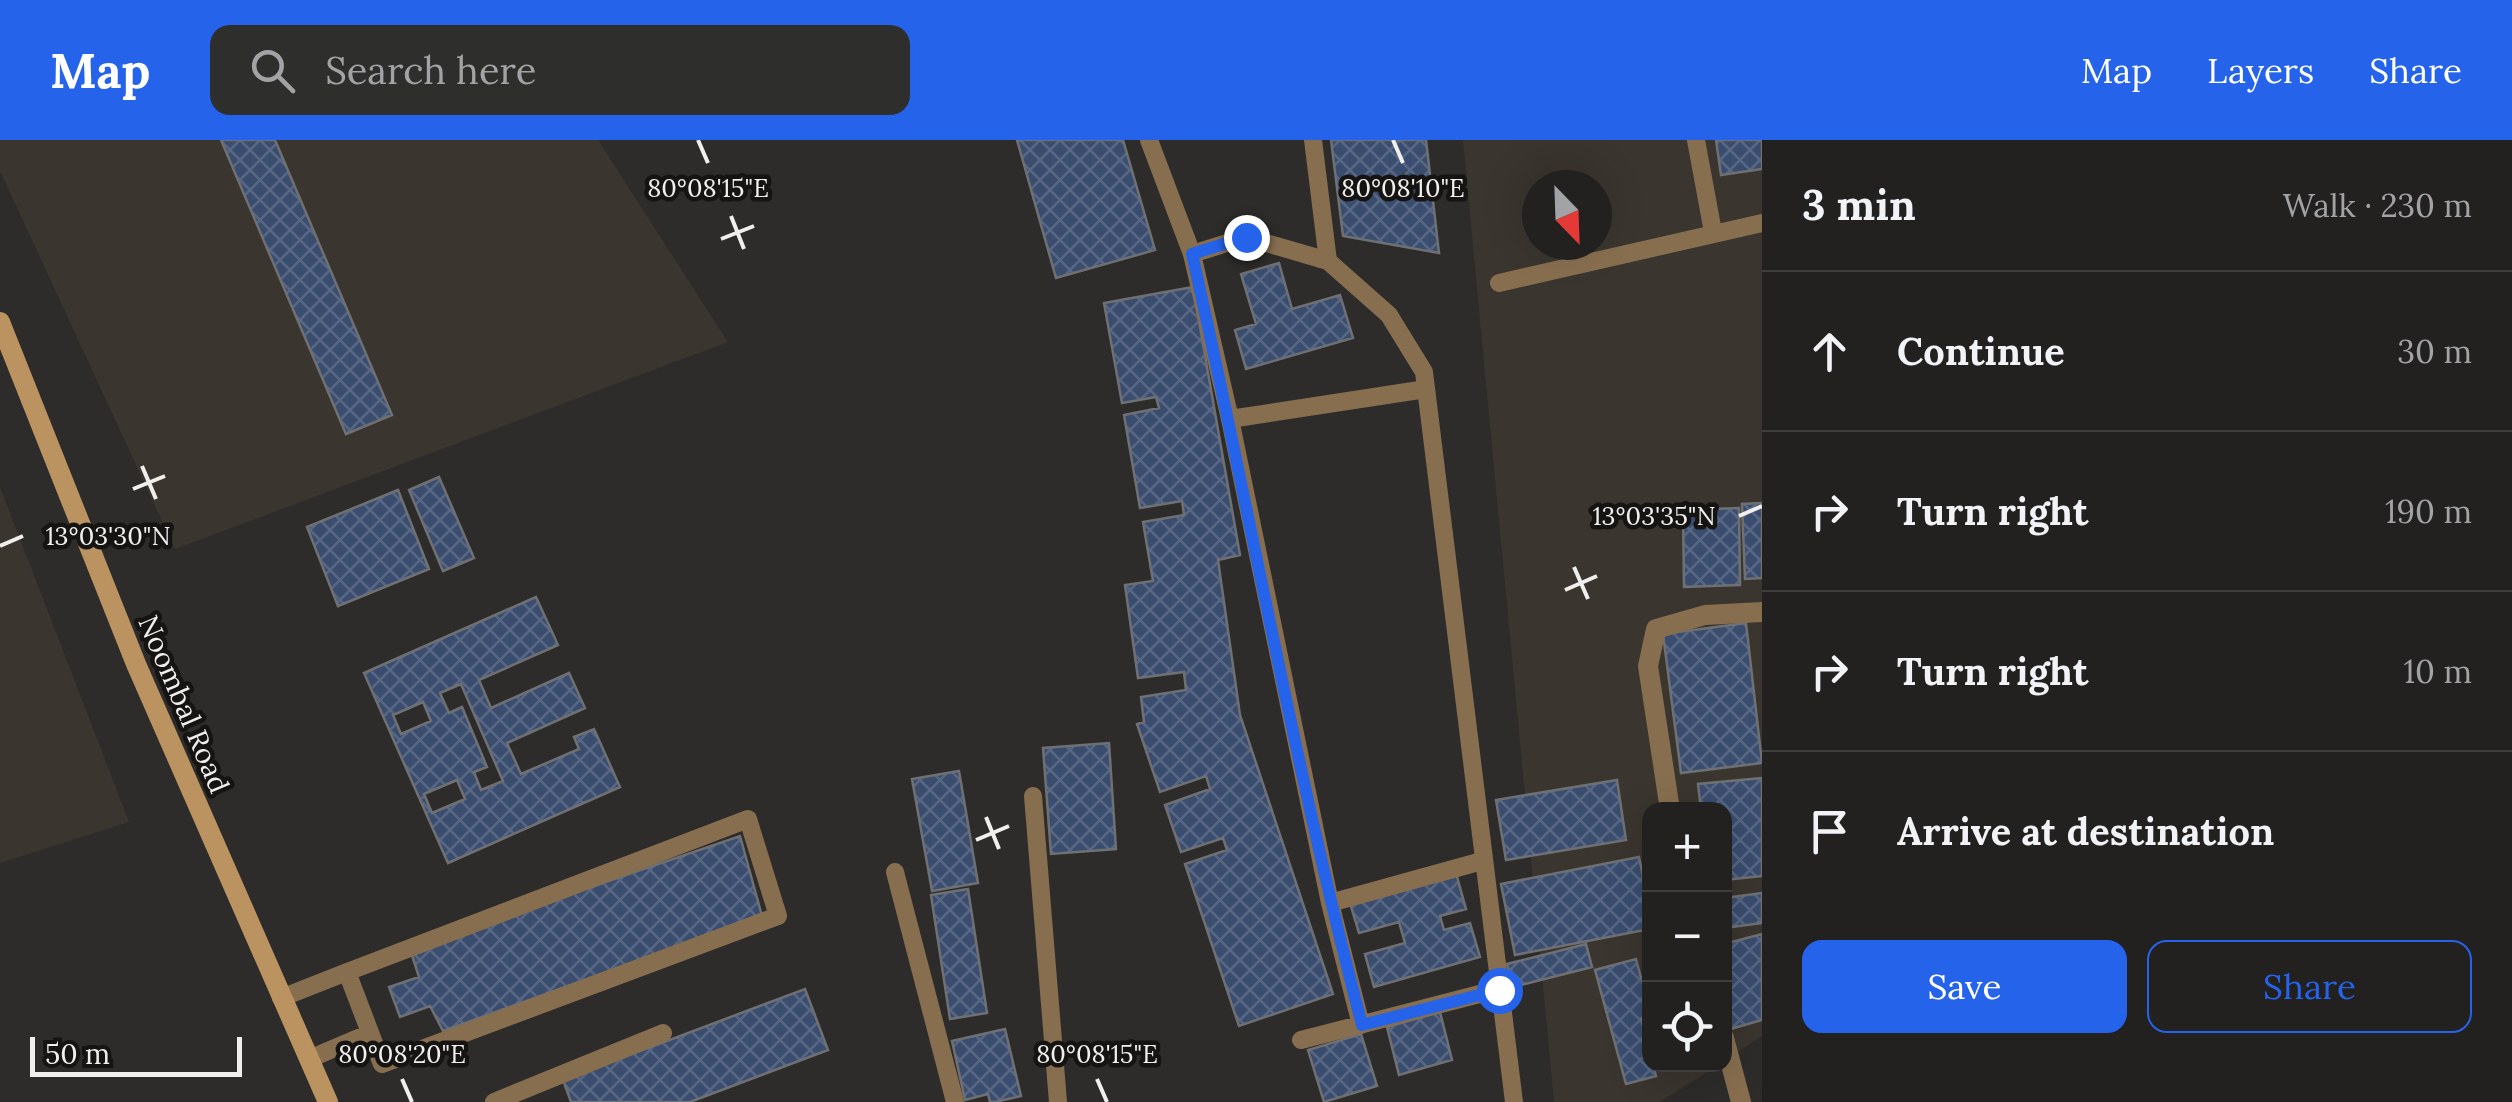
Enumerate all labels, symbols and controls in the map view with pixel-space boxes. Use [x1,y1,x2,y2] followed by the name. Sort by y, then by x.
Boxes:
[210,25,910,115] search box
[50,40,150,101] text: Map
[245,43,300,98] icon: search
[325,46,536,94] text: Search here
[2081,48,2152,93] text: Map
[2207,48,2314,93] text: Layers
[2369,48,2462,93] text: Share
[1522,170,1612,260] north arrow
[647,172,769,204] text: 80°08'15"E
[1341,172,1465,204] text: 80°08'10"E
[1802,178,1916,232] text: 3 min
[2283,185,2472,226] text: Walk · 230 m
[1224,215,1270,261] route end
[1802,324,1857,379] icon: ahead
[1897,327,2065,375] text: Continue
[2397,331,2472,372] text: 30 m
[1802,484,1857,539] icon: right
[1897,487,2088,535] text: Turn right
[2385,491,2472,532] text: 190 m
[1592,500,1716,532] text: 13°03'35"N
[46,520,170,552] text: 13°03'30"N
[130,610,238,798] street label: Noombal Road
[1802,644,1857,699] icon: right
[1897,647,2088,695] text: Turn right
[2403,651,2472,692] text: 10 m
[1642,802,1732,1072] map controls
[1642,802,1732,892] button: +
[1802,804,1857,859] icon: arrive
[1897,807,2274,855] text: Arrive at destination
[1642,892,1732,982] button: −
[1802,940,2127,1033] button: Save
[2147,940,2472,1033] button: Share
[1477,968,1523,1014] route start
[1642,982,1732,1072] button: locate
[30,1032,242,1076] scale bar
[45,1036,110,1072] text: 50 m
[338,1038,466,1070] text: 80°08'20"E
[1036,1038,1158,1070] text: 80°08'15"E

